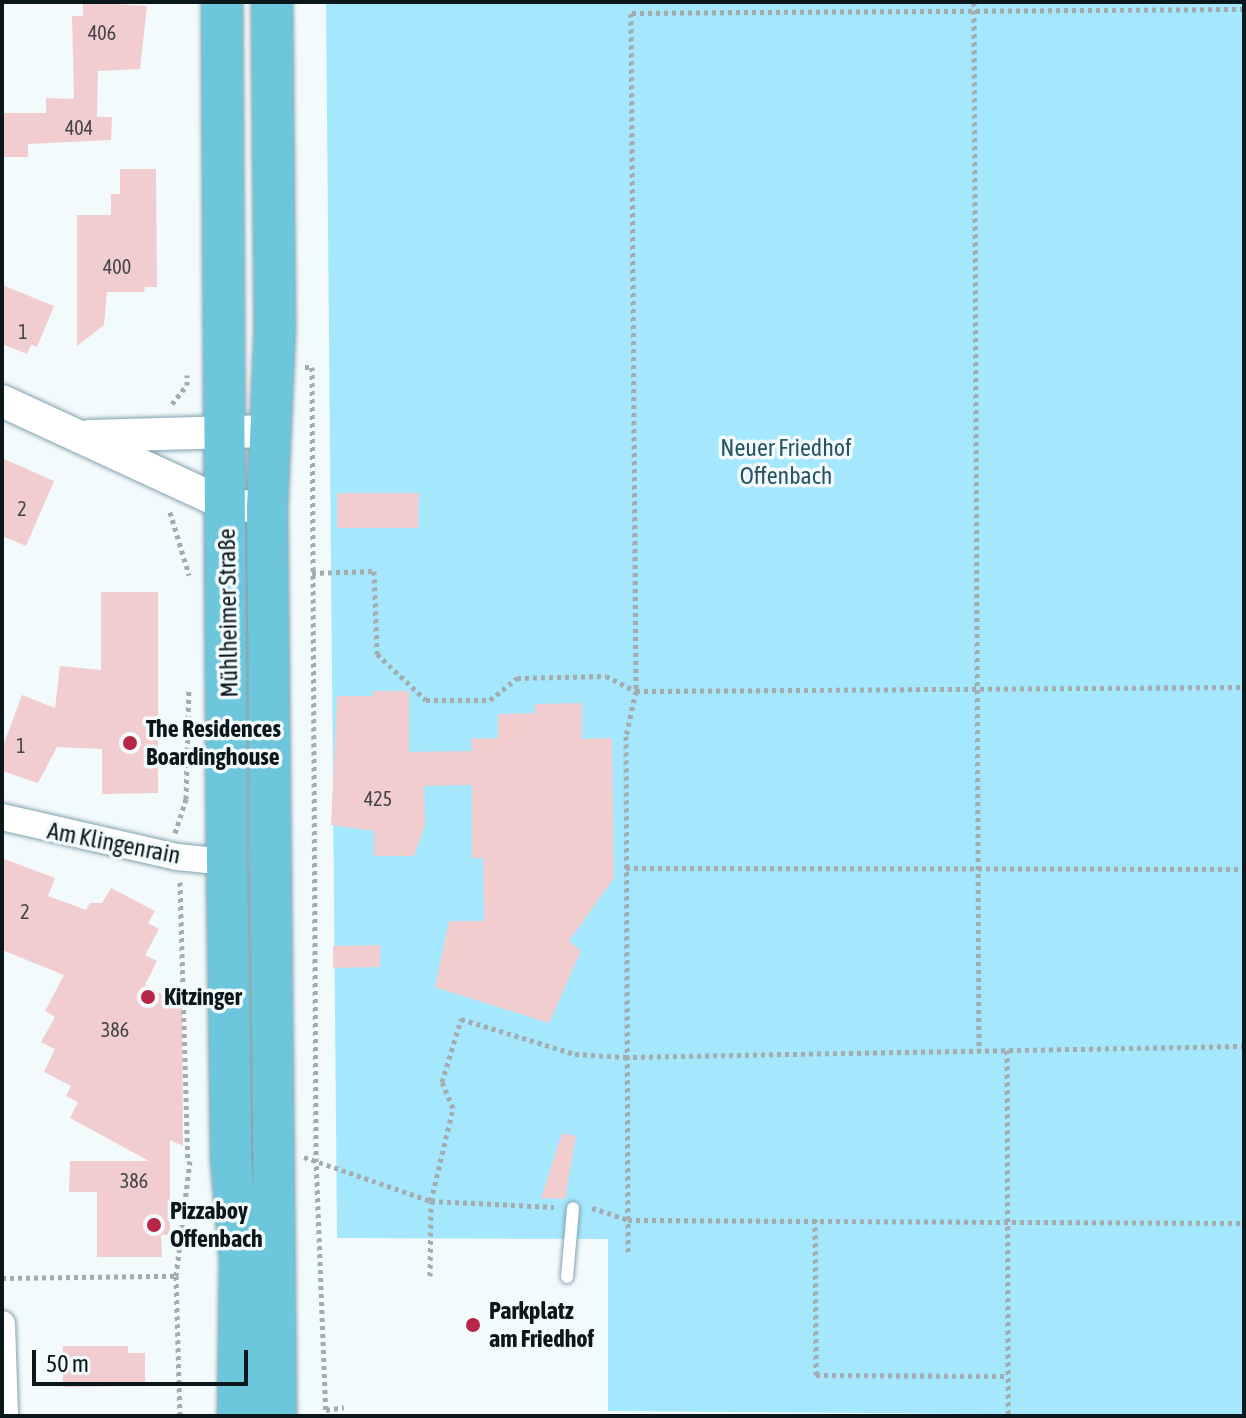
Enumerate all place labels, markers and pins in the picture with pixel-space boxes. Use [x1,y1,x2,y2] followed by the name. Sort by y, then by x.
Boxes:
[146,715,281,771] place label: The Residences Boardinghouse
[121,734,139,752] marker: The Residences Boardinghouse
[164,983,242,1011] place label: Kitzinger
[139,988,157,1006] marker: Kitzinger
[170,1197,263,1253] place label: Pizzaboy Offenbach
[145,1216,163,1234] marker: Pizzaboy Offenbach
[489,1297,594,1353] place label: Parkplatz am Friedhof
[464,1316,482,1334] marker: Parkplatz am Friedhof

